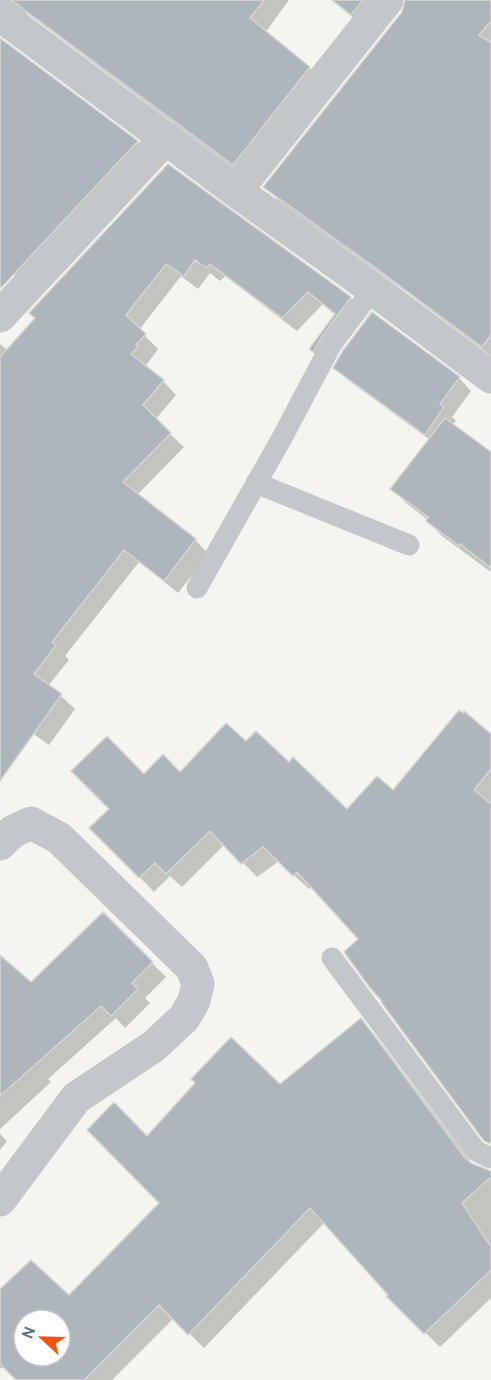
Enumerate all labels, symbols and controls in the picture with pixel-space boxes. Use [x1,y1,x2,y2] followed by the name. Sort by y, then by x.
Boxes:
[12,1308,72,1368] north arrow
[19,1324,41,1342] text: N

